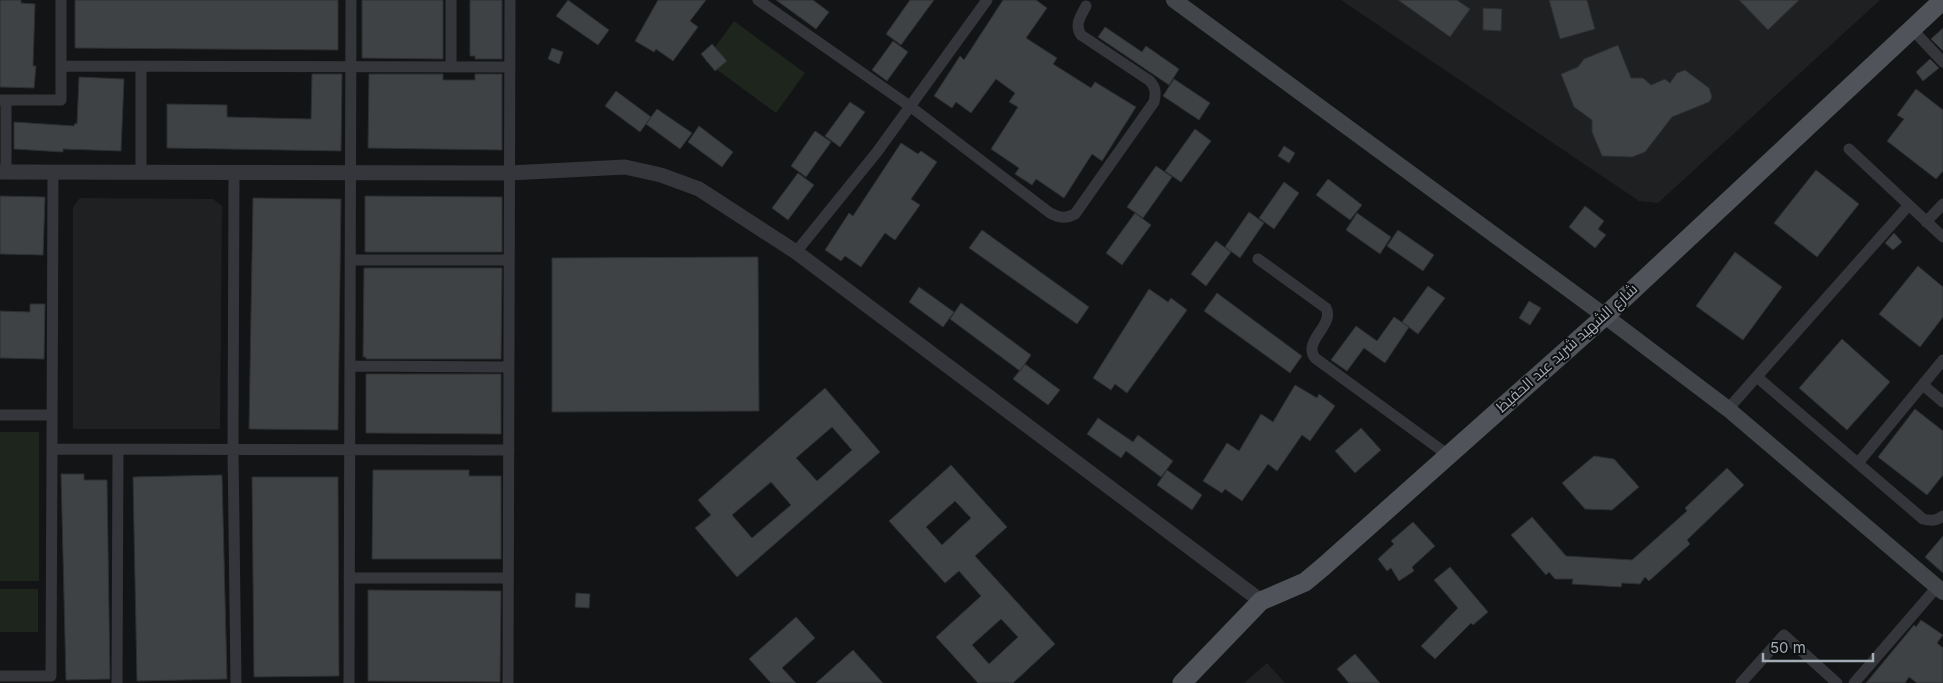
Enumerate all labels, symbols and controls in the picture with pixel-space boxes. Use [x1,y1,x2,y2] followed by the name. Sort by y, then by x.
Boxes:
[1492,279,1643,418] street label: شارع الشهيد شريد عبد الحفيظ
[1763,630,1873,662] scale bar
[1770,638,1806,657] text: 50 m

